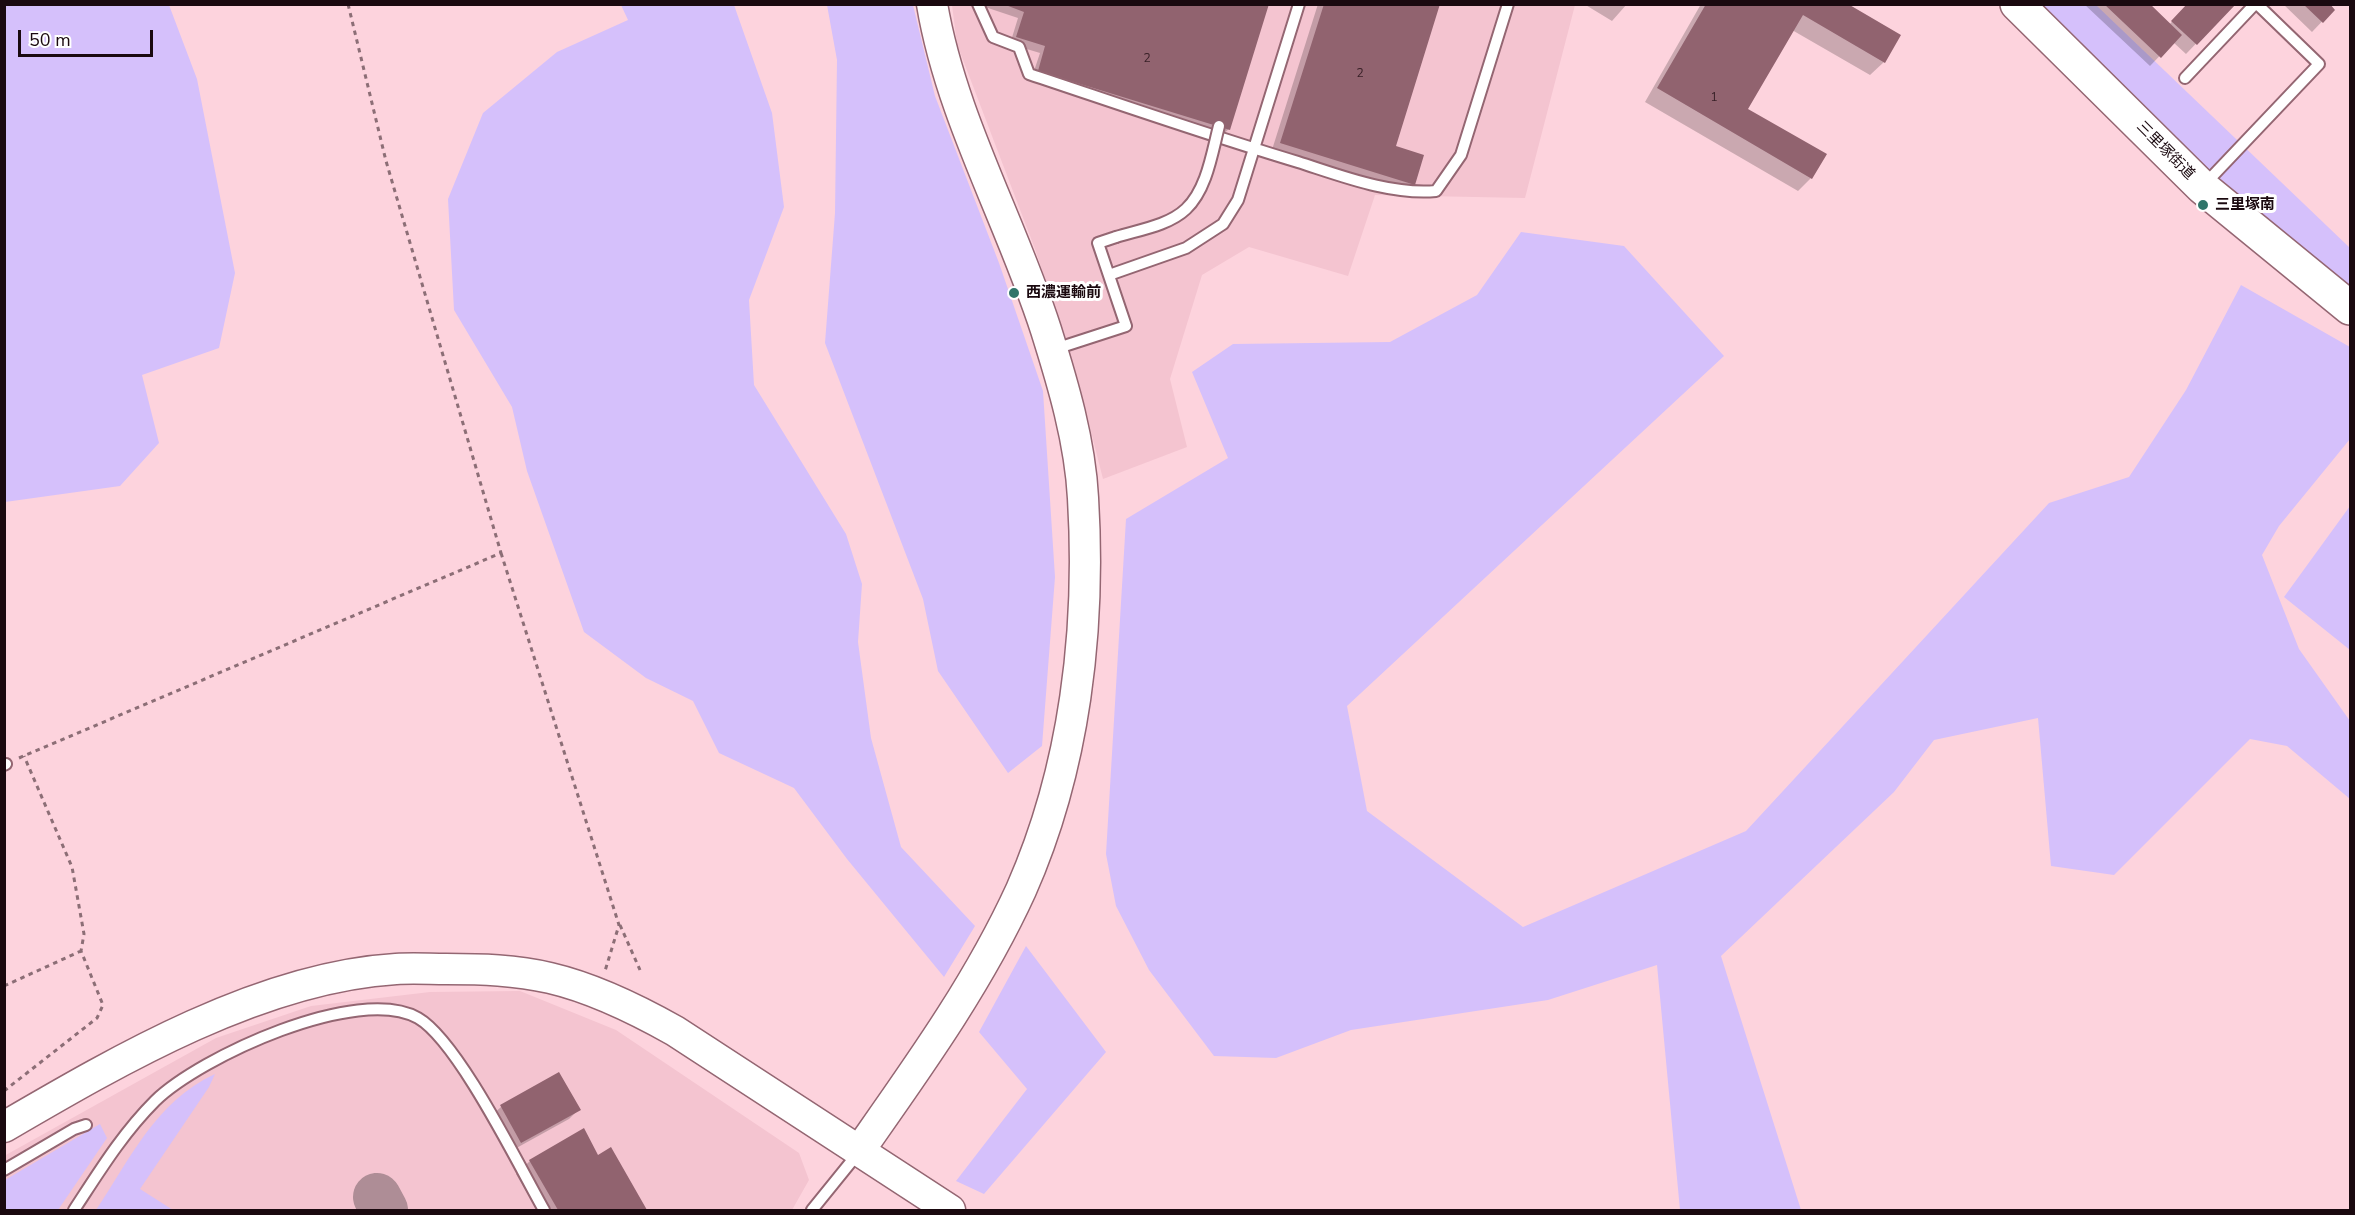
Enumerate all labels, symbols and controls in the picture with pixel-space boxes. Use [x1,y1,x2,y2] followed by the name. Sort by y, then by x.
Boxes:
[21,18,156,56] scale bar
[29,28,71,52] text: 50 m
[1143,52,1151,66] house number: 2
[1356,67,1364,81] house number: 2
[1710,91,1718,105] house number: 1
[2132,118,2198,184] street label: 三里塚街道
[2215,196,2275,214] place label: 三里塚南
[2196,198,2210,212] marker: 三里塚南
[1026,284,1101,302] place label: 西濃運輸前
[1007,286,1021,300] marker: 西濃運輸前

